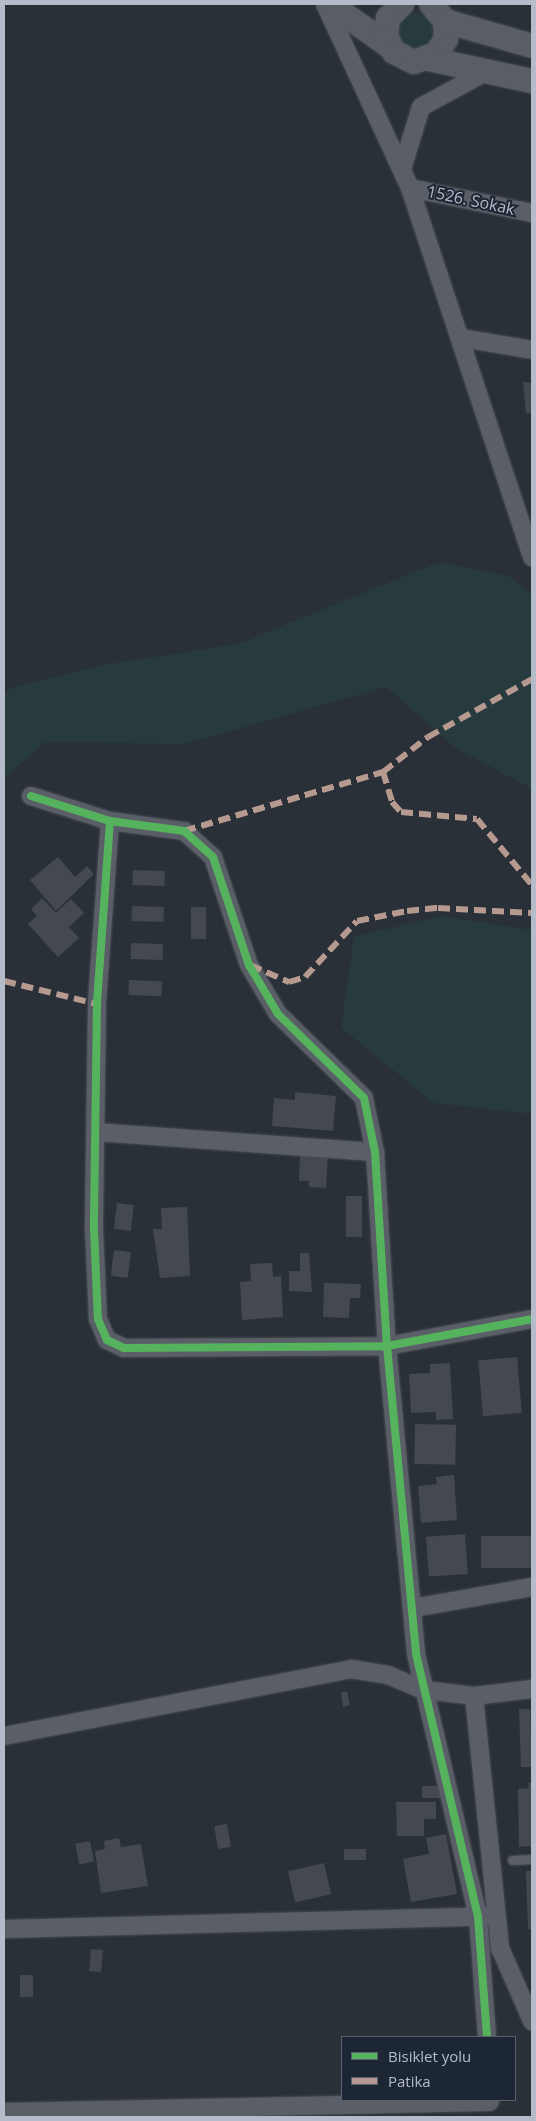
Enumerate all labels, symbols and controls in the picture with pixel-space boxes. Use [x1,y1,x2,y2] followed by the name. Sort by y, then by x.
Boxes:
[425,181,517,219] street label: 1526. Sokak
[341,2036,516,2101] legend
[388,2046,471,2066] text: Bisiklet yolu
[388,2071,431,2091] text: Patika

